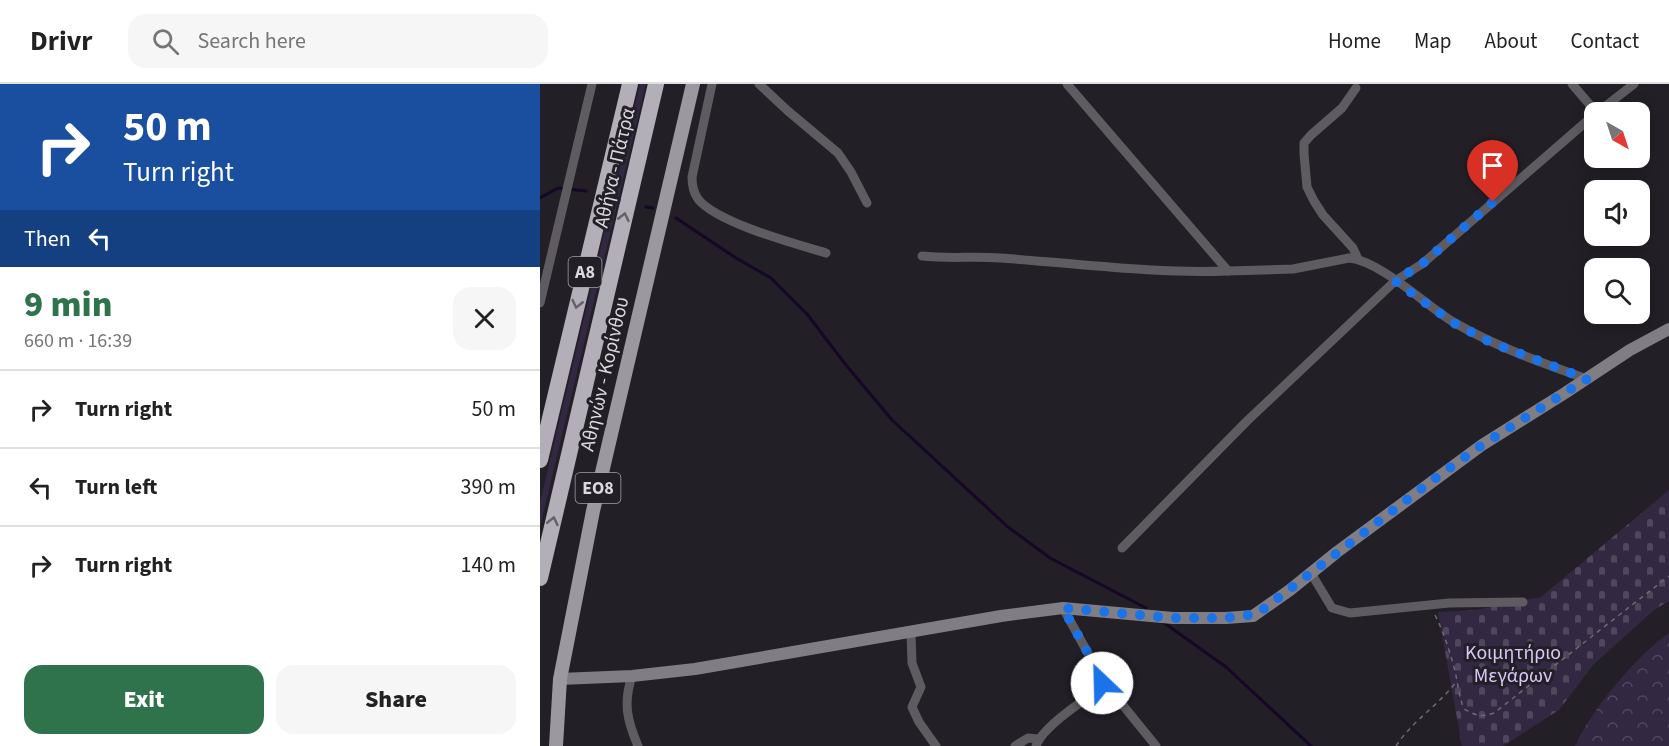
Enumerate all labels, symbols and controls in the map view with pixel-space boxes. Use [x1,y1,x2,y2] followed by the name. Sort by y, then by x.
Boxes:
[128,14,548,68] search box
[30,21,92,61] text: Drivr
[149,25,182,58] icon: search
[197,25,306,57] text: Search here
[1328,26,1381,56] text: Home
[1414,26,1452,56] text: Map
[1485,26,1537,56] text: About
[1570,26,1639,56] text: Contact
[123,97,212,157] text: 50 m
[1584,102,1650,168] north arrow
[1584,102,1650,324] map controls
[588,105,642,231] street label: Αθήνα - Πάτρα
[24,108,102,186] icon: right
[1467,140,1518,202] pin
[1476,149,1509,182] icon: arrive
[123,153,234,192] text: Turn right
[1584,180,1650,246] button: sound
[617,213,630,223] one-way arrow
[83,222,116,255] icon: left
[24,223,71,255] text: Then
[568,257,602,287] road number: Α8
[1584,258,1650,324] button: search
[24,279,112,330] text: 9 min
[453,287,516,350] button: close
[574,294,636,454] street label: Αθηνών - Κορίνθου
[572,299,585,309] one-way arrow
[24,327,132,355] text: 660 m · 16:39
[24,393,57,426] icon: right
[75,393,172,425] text: Turn right
[471,393,516,425] text: 50 m
[24,471,57,504] icon: left
[75,471,157,503] text: Turn left
[461,471,516,503] text: 390 m
[576,473,620,503] road number: ΕΟ8
[546,516,559,526] one-way arrow
[24,549,57,582] icon: right
[75,549,172,581] text: Turn right
[461,549,516,581] text: 140 m
[1465,639,1561,690] park label: Κοιμητήριο Μεγάρων
[1070,651,1134,715] position arrow
[24,665,264,734] button: Exit
[276,665,516,734] button: Share

